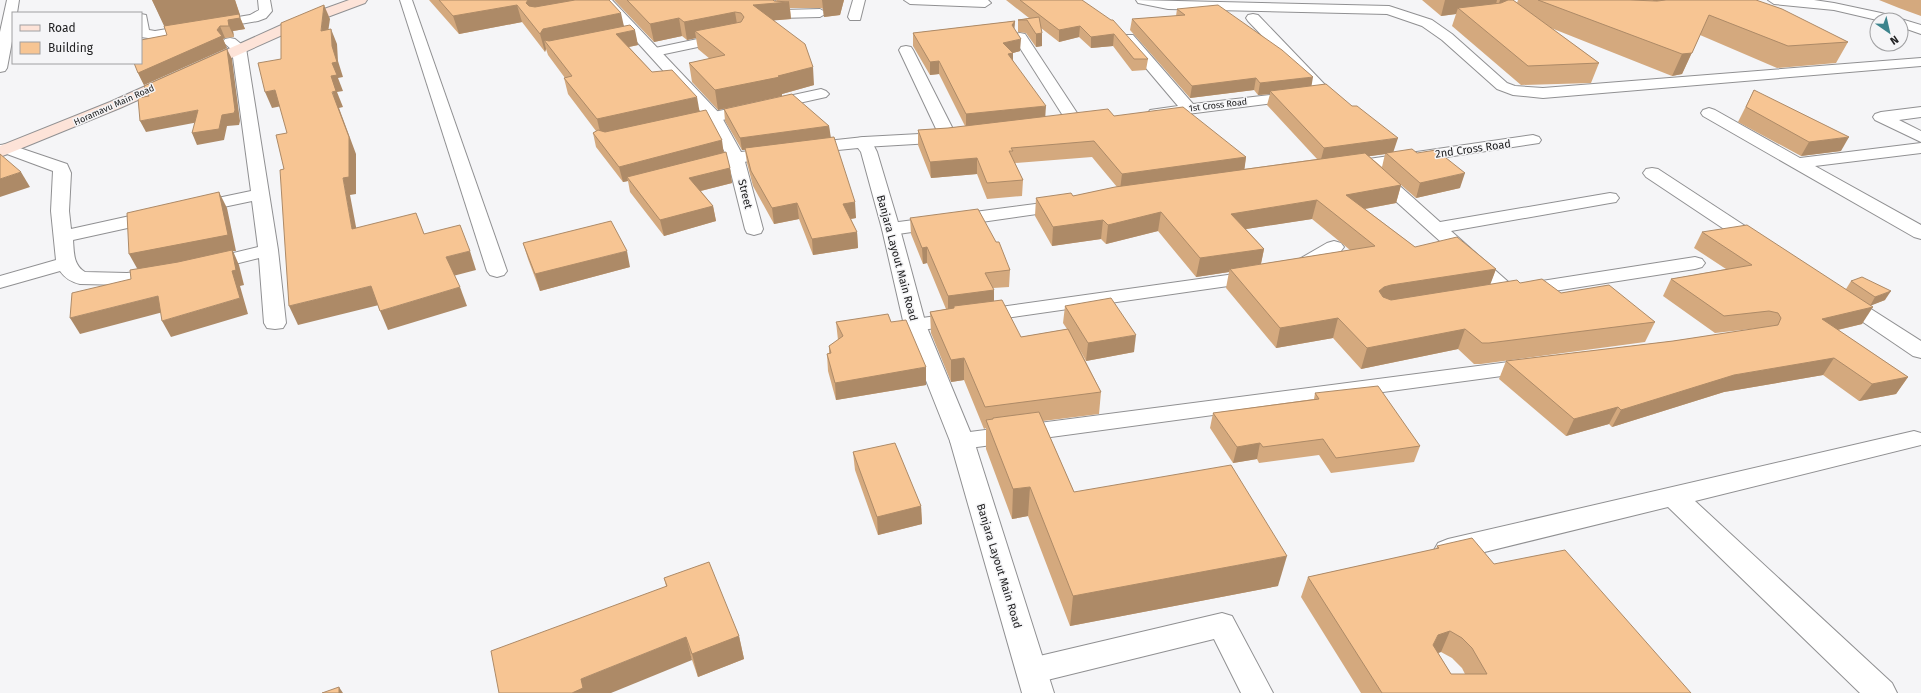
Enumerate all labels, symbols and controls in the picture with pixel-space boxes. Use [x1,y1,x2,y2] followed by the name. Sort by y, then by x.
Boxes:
[12,12,142,64] legend
[1869,12,1909,52] north arrow
[48,21,76,35] text: Road
[1888,32,1901,47] text: N
[48,41,94,55] text: Building
[72,83,156,127] street label: Horamavu Main Road
[1188,96,1248,114] street label: 1st Cross Road
[1434,137,1512,161] street label: 2nd Cross Road
[735,178,755,210] street label: Street
[874,194,920,322] street label: Banjara Layout Main Road
[974,502,1024,630] street label: Banjara Layout Main Road

